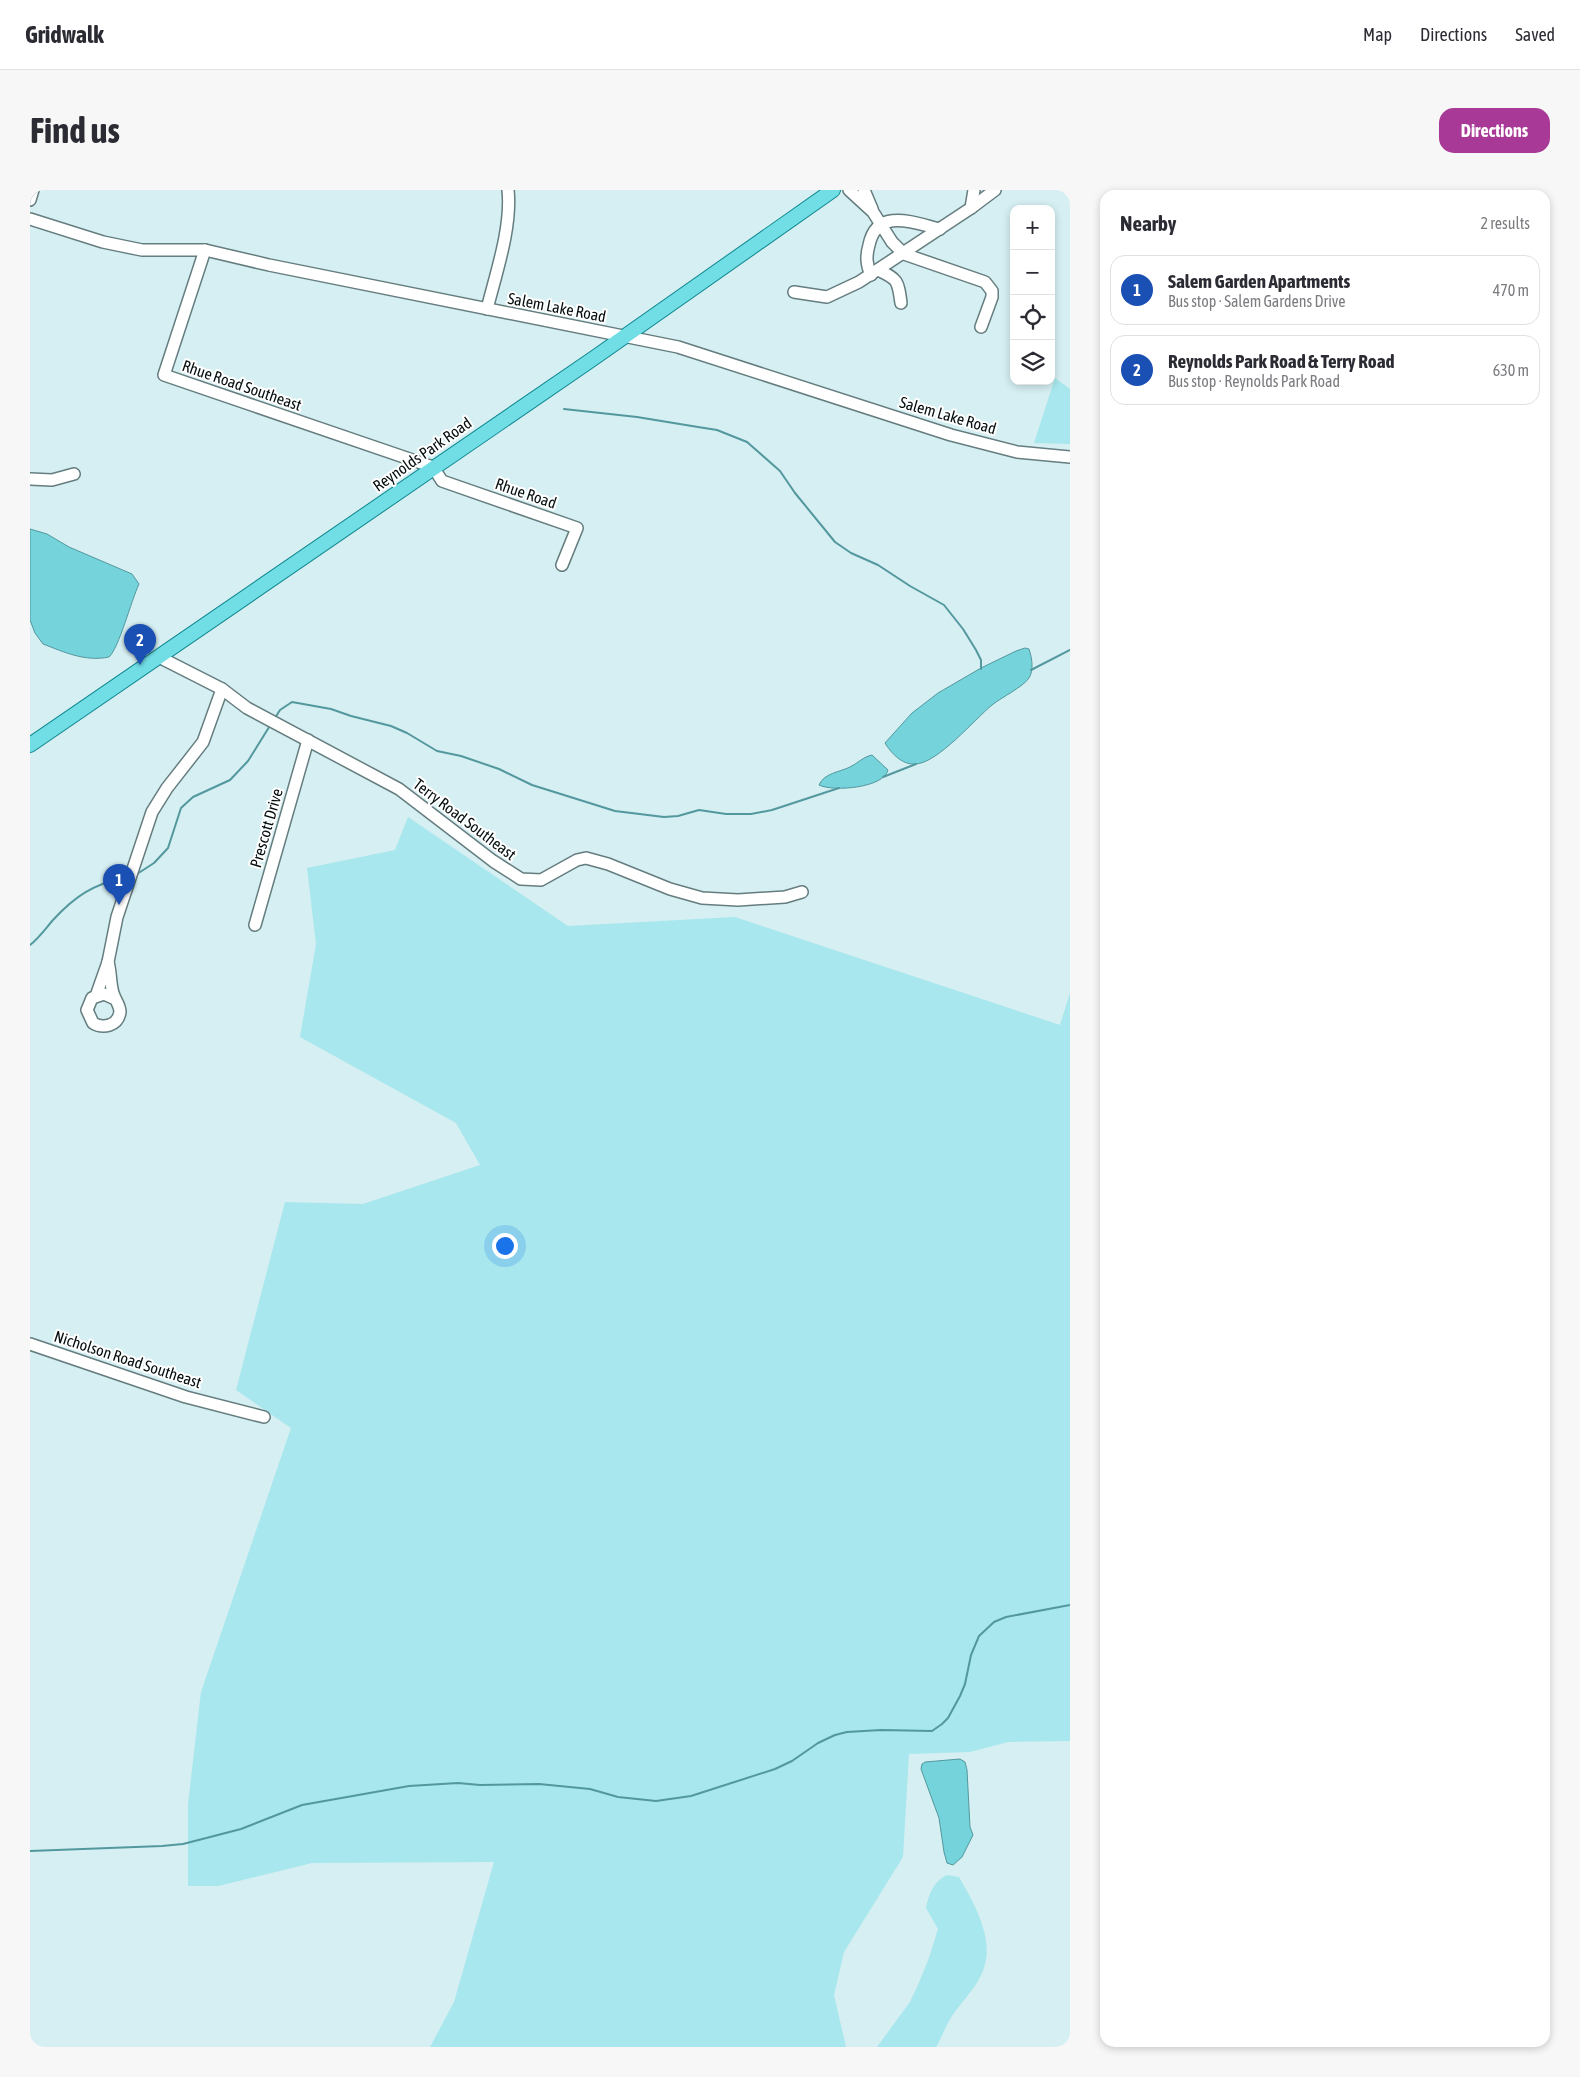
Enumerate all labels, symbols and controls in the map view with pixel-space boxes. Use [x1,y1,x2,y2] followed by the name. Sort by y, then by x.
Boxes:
[25,21,104,48] text: Gridwalk
[1363,24,1392,45] text: Map
[1420,24,1487,45] text: Directions
[1515,24,1555,45] text: Saved
[1439,108,1550,153] button: Directions
[30,110,120,150] text: Find us
[1010,205,1055,385] map controls
[1010,205,1055,250] button: +
[1120,211,1176,235] text: Nearby
[1480,214,1530,232] text: 2 results
[1010,250,1055,295] button: −
[1168,270,1350,292] text: Salem Garden Apartments
[1133,281,1141,299] text: 1
[1493,281,1529,299] text: 470 m
[506,289,608,325] street label: Salem Lake Road
[1168,292,1346,310] text: Bus stop · Salem Gardens Drive
[1010,295,1055,340] button: locate
[1010,340,1055,385] button: layers
[1168,350,1395,372] text: Reynolds Park Road & Terry Road
[180,356,304,414] street label: Rhue Road Southeast
[1133,361,1141,379] text: 2
[1493,361,1529,379] text: 630 m
[1168,372,1340,390] text: Bus stop · Reynolds Park Road
[898,393,998,437] street label: Salem Lake Road
[369,413,475,495] street label: Reynolds Park Road
[493,474,559,512] street label: Rhue Road
[124,624,156,665] pin: 2
[410,775,520,864] street label: Terry Road Southeast
[246,786,286,870] street label: Prescott Drive
[103,864,135,905] pin: 1
[492,1233,518,1259] your location
[52,1327,204,1391] street label: Nicholson Road Southeast

